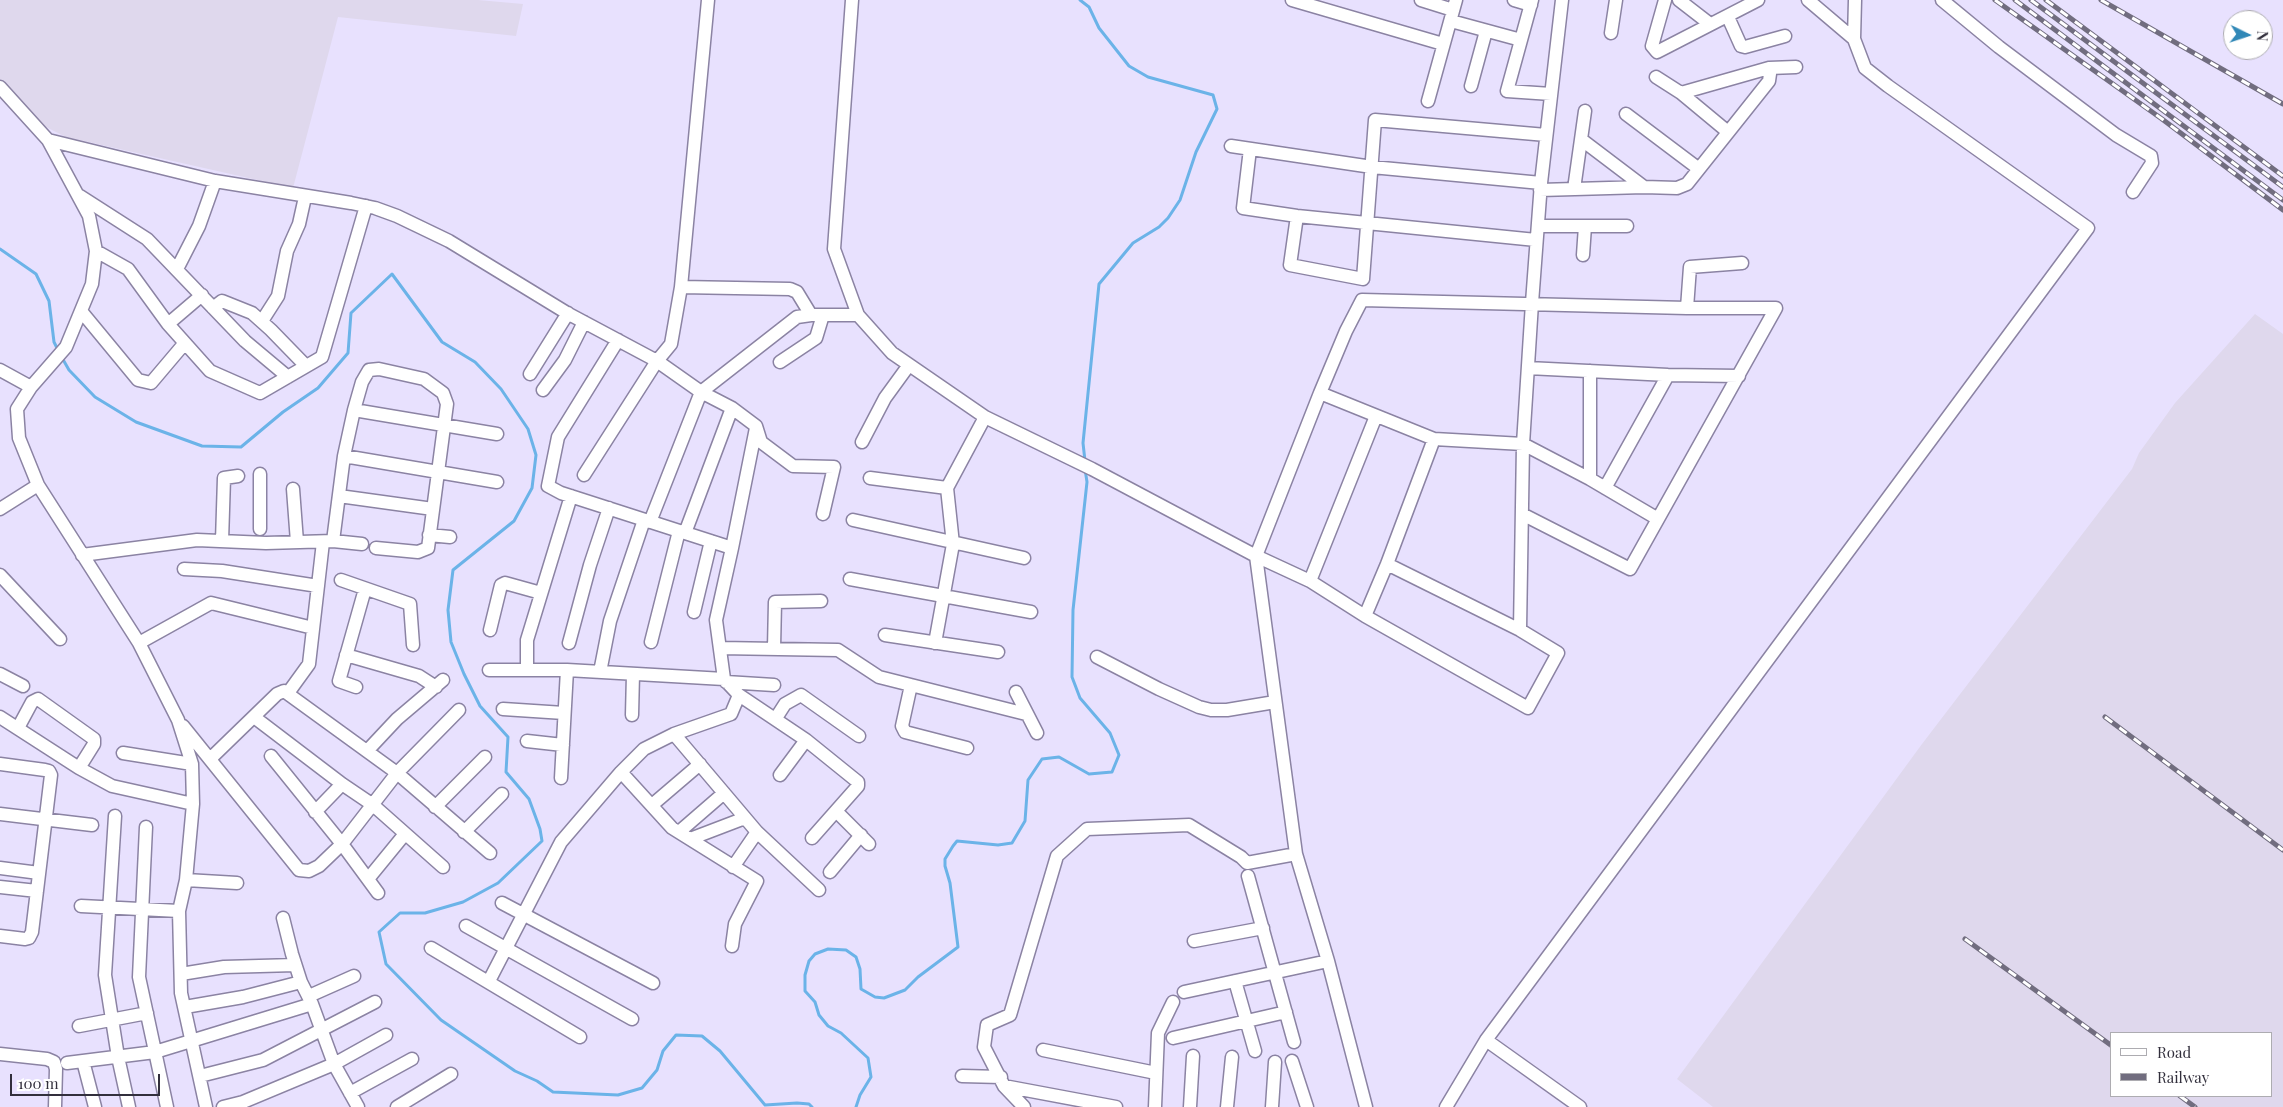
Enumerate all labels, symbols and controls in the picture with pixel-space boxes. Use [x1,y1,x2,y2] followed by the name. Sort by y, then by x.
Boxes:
[2223,10,2273,60] north arrow
[2253,30,2272,42] text: N
[2110,1032,2273,1097] legend
[2157,1042,2191,1062] text: Road
[12,1064,162,1096] scale bar
[2157,1067,2209,1087] text: Railway
[18,1073,59,1093] text: 100 m

